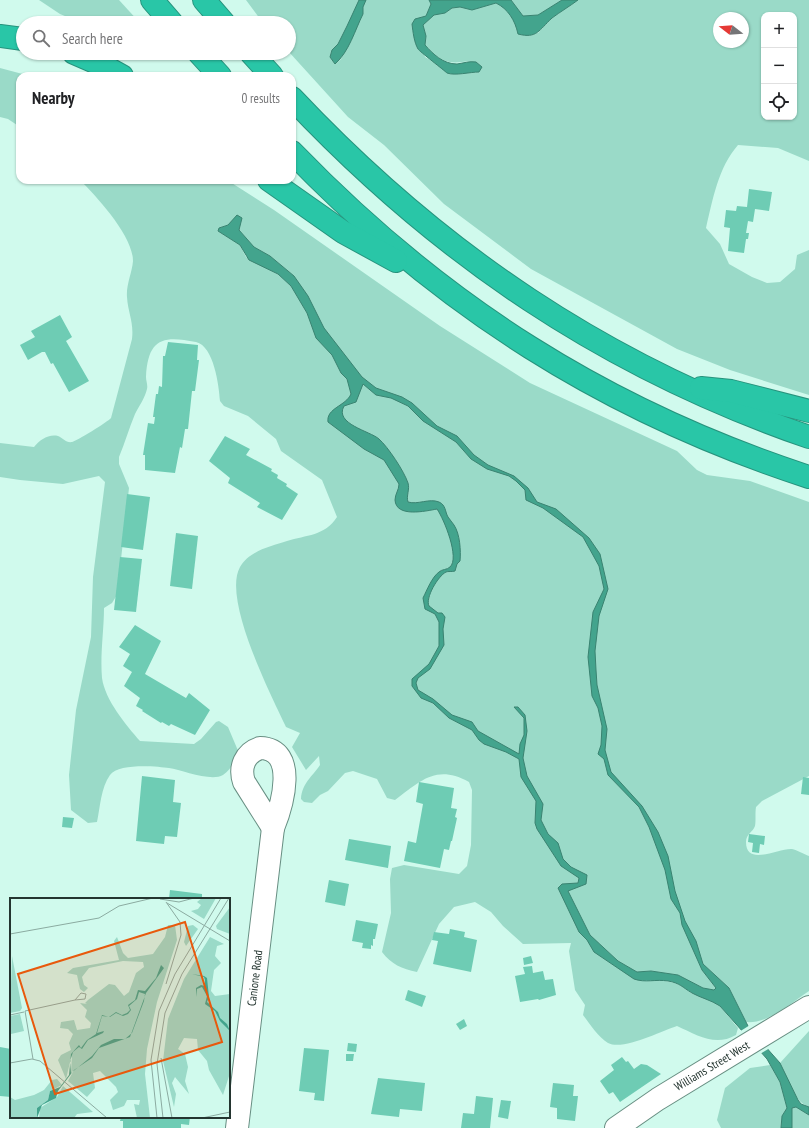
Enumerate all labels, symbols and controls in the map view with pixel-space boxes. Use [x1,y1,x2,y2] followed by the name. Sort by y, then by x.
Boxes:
[713,12,749,48] north arrow
[761,12,797,120] map controls
[761,12,797,48] button: +
[16,16,296,60] search box
[30,27,52,49] icon: search
[62,29,123,48] text: Search here
[761,48,797,84] button: −
[761,84,797,120] button: locate
[32,87,75,109] text: Nearby
[241,90,280,107] text: 0 results
[10,898,230,1118] inset map
[244,949,265,1007] street label: Canione Road
[671,1037,753,1094] street label: Williams Street West

